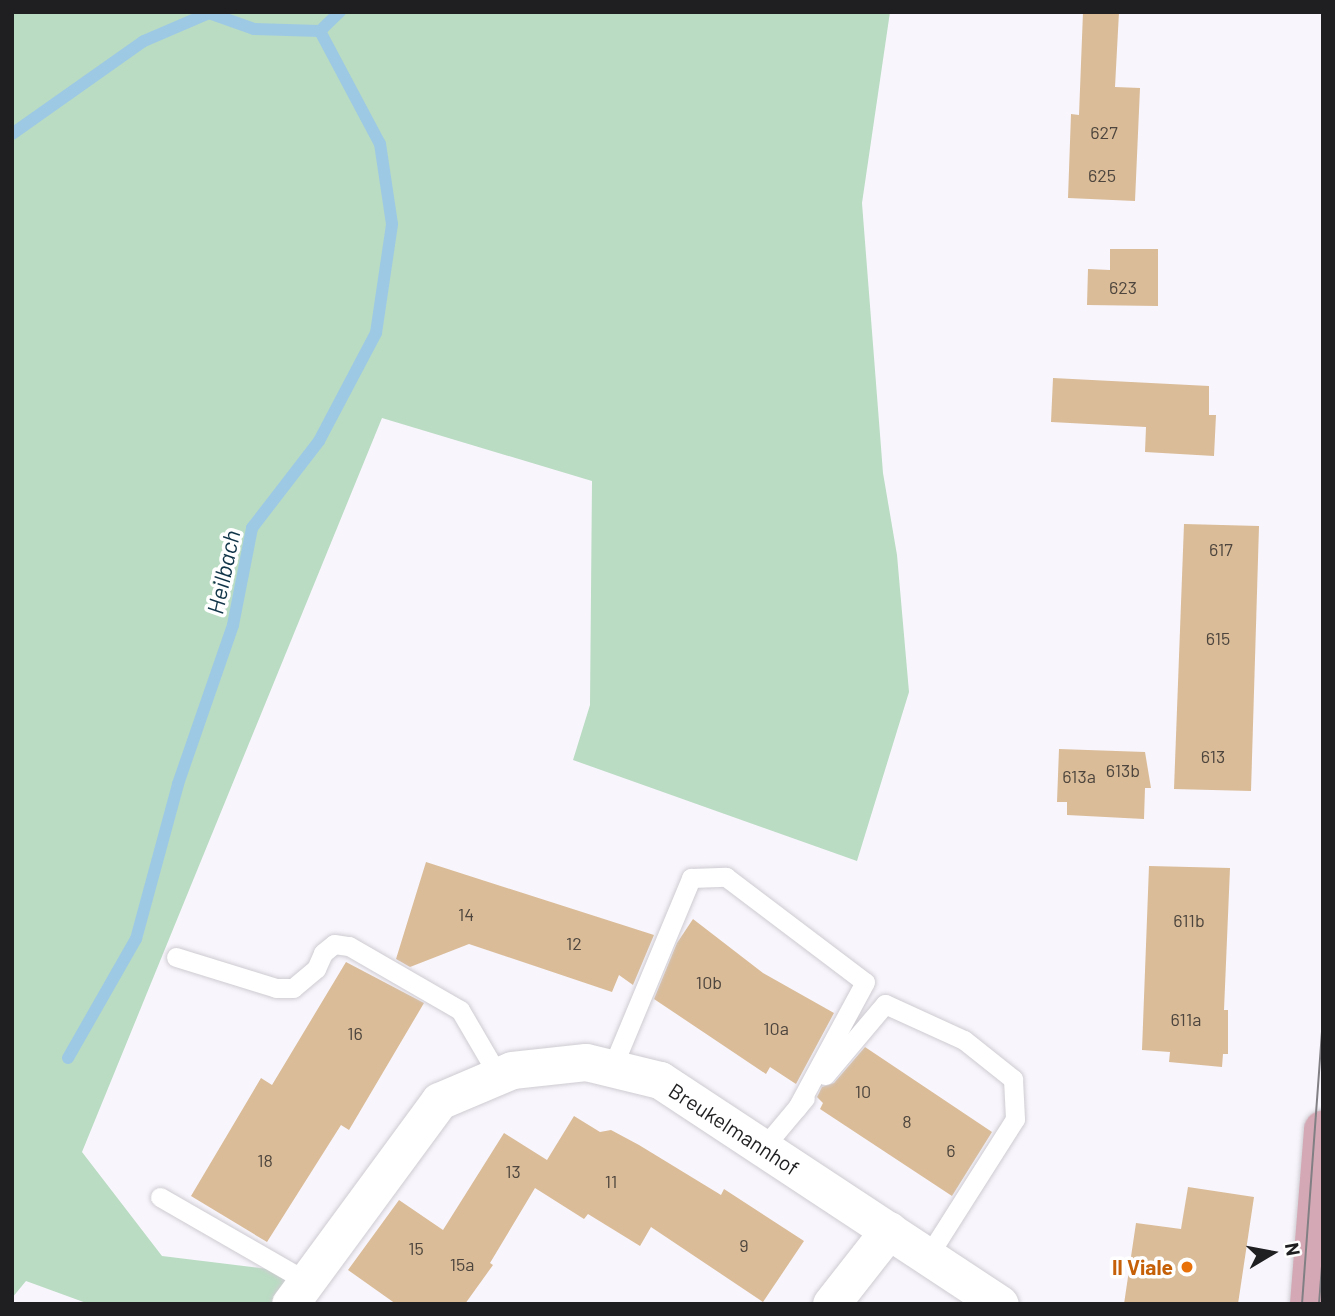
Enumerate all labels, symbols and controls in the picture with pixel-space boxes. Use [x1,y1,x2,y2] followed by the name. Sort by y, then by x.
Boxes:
[1090,121,1118,143] house number: 627
[1088,164,1116,186] house number: 625
[1109,276,1137,298] house number: 623
[201,527,245,617] water label: Heilbach
[1209,538,1233,560] house number: 617
[1206,627,1230,649] house number: 615
[1201,745,1225,767] house number: 613
[1106,759,1140,781] house number: 613b
[1062,765,1096,787] house number: 613a
[458,903,474,925] house number: 14
[1173,909,1205,931] house number: 611b
[566,932,582,954] house number: 12
[696,971,722,993] house number: 10b
[1171,1008,1201,1030] house number: 611a
[763,1017,789,1039] house number: 10a
[347,1022,363,1044] house number: 16
[664,1078,804,1180] street label: Breukelmannhof
[855,1080,871,1102] house number: 10
[902,1110,912,1132] house number: 8
[946,1139,956,1161] house number: 6
[257,1149,273,1171] house number: 18
[505,1160,521,1182] house number: 13
[605,1170,617,1192] house number: 11
[1237,1218,1307,1288] north arrow
[739,1234,749,1256] house number: 9
[408,1237,424,1259] house number: 15
[1281,1241,1306,1257] text: N
[450,1253,474,1275] house number: 15a
[1112,1254,1173,1280] place label: Il Viale
[1179,1259,1195,1275] marker: Il Viale

